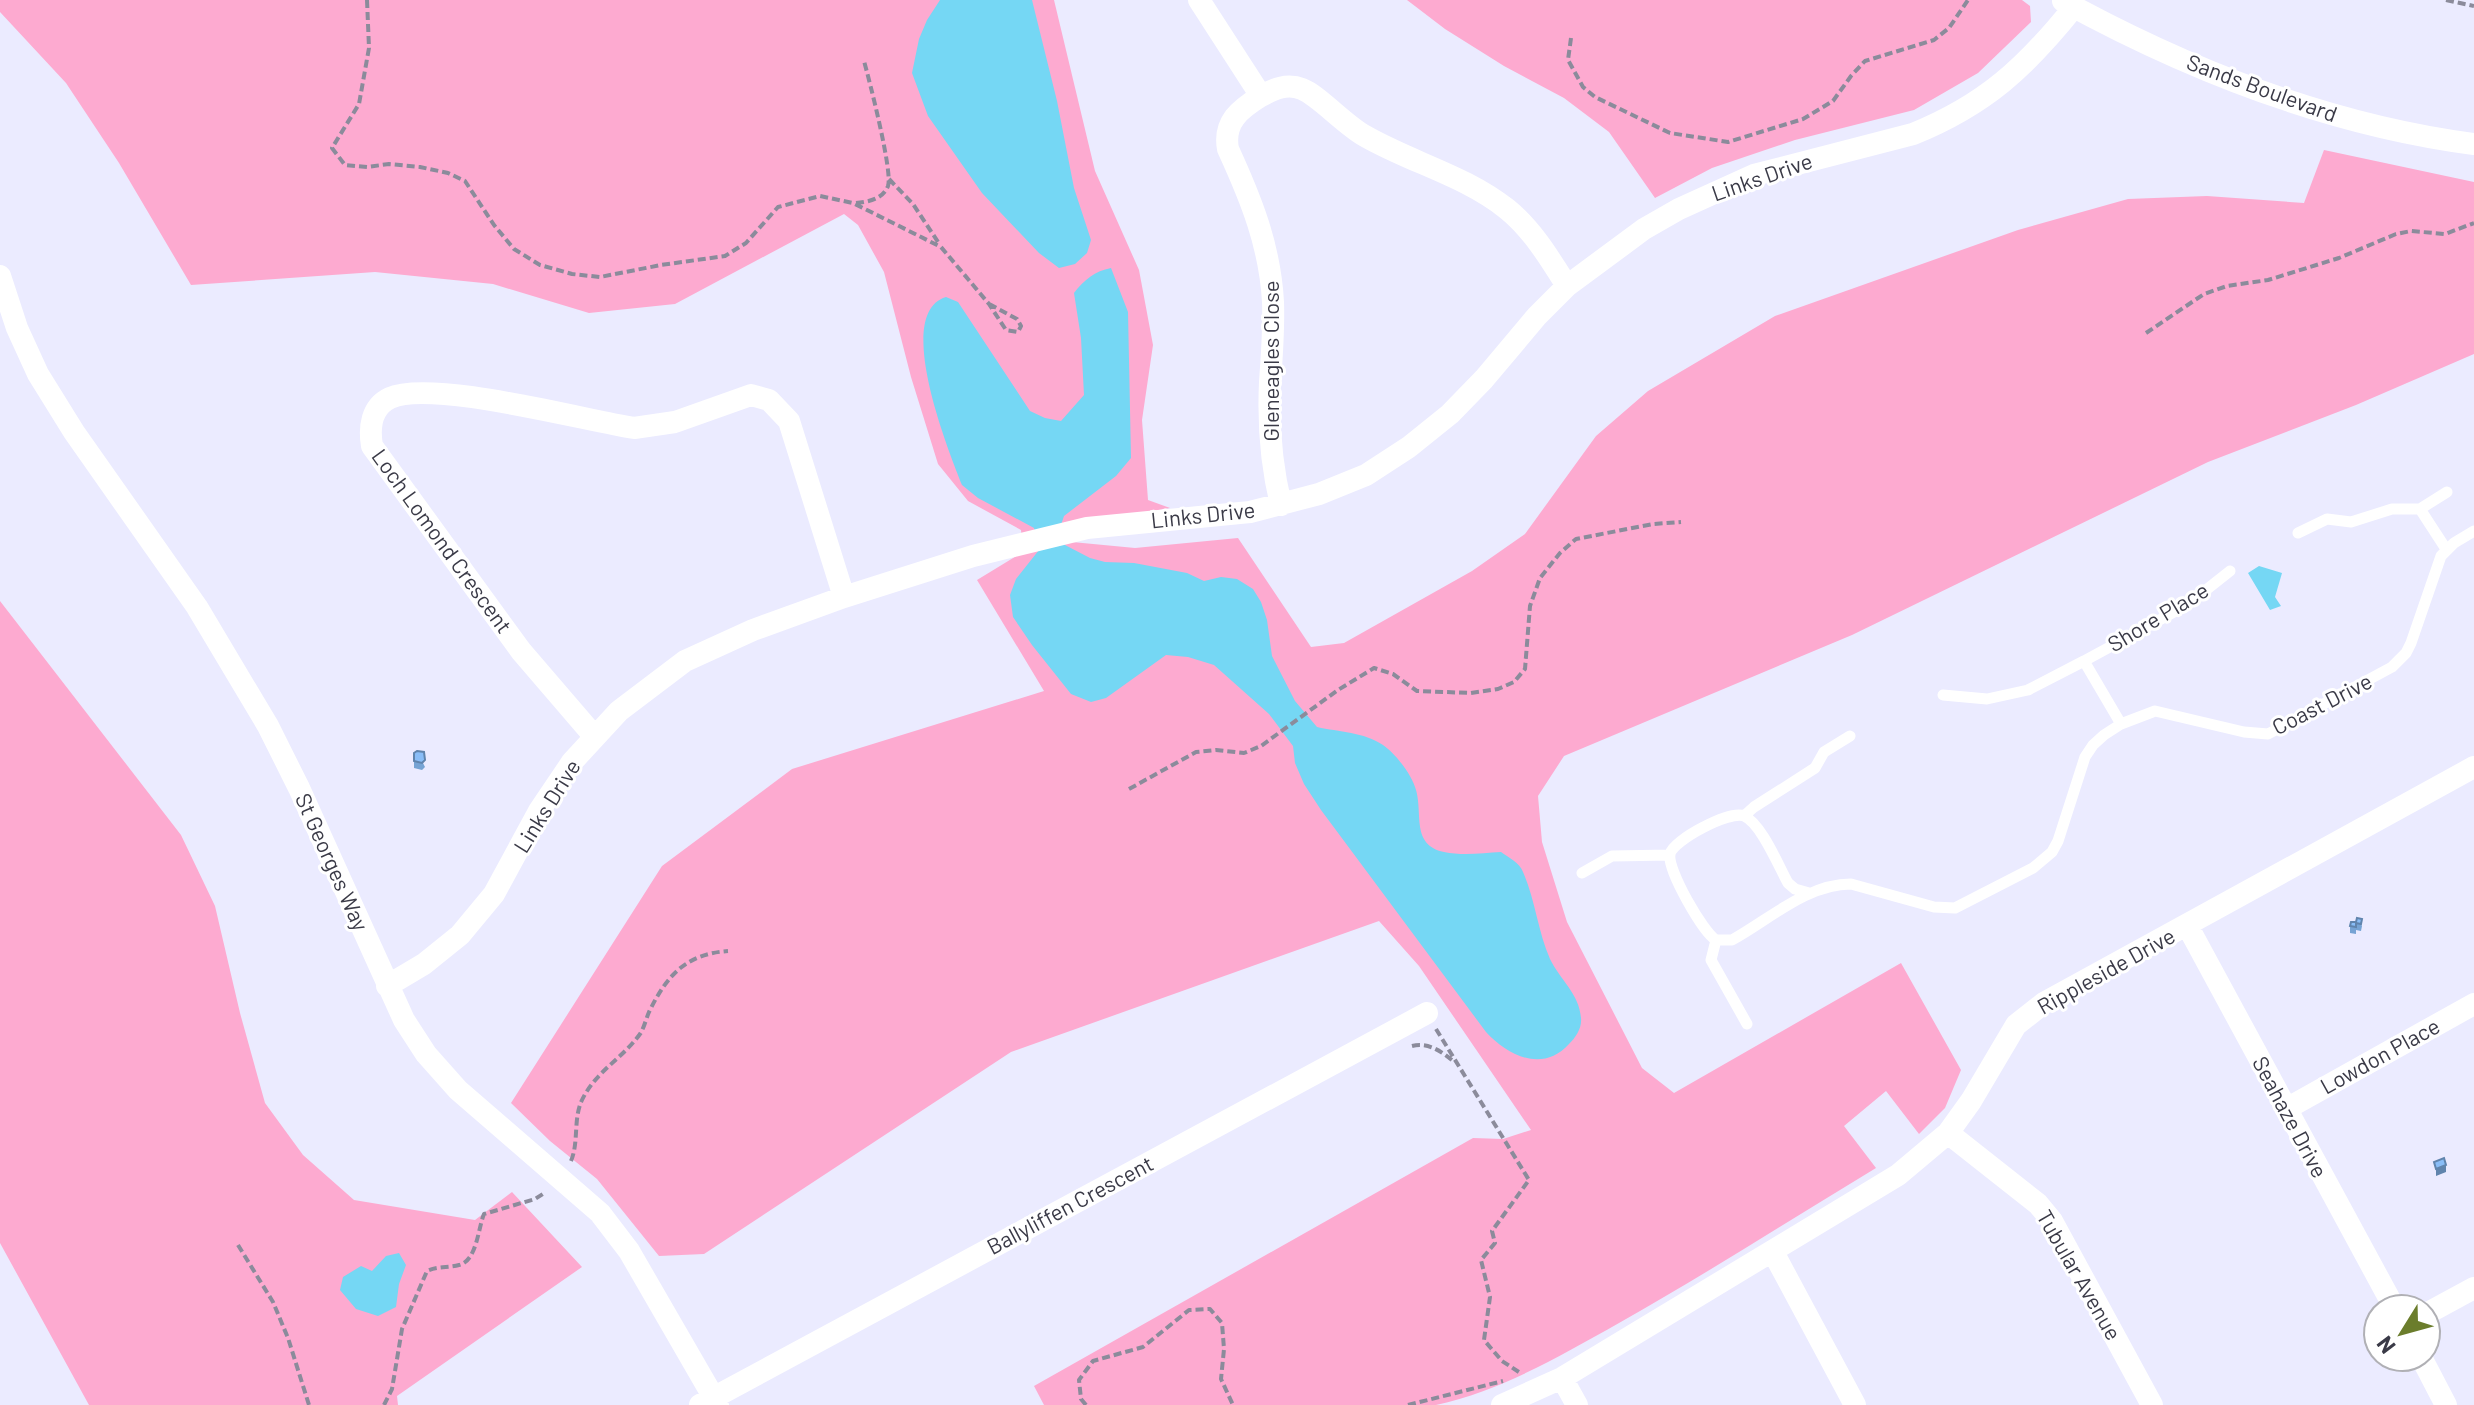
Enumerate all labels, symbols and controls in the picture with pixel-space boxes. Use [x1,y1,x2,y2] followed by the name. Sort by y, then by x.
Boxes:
[2184,48,2341,126] street label: Sands Boulevard
[1708,147,1815,205] street label: Links Drive
[1257,281,1283,441] street label: Gleneagles Close
[367,443,518,638] street label: Loch Lomond Crescent
[1149,496,1256,532] street label: Links Drive
[2102,576,2213,656] street label: Shore Place
[2267,667,2376,739] street label: Coast Drive
[507,754,585,857] street label: Links Drive
[291,789,375,934] street label: St Georges Way
[2032,922,2179,1019] street label: Rippleside Drive
[2315,1012,2444,1099] street label: Lowdon Place
[2248,1051,2334,1182] street label: Seahaze Drive
[982,1149,1157,1259] street label: Ballyliffen Crescent
[2032,1205,2128,1344] street label: Tubular Avenue
[2362,1293,2442,1373] north arrow
[2370,1332,2400,1359] text: N

